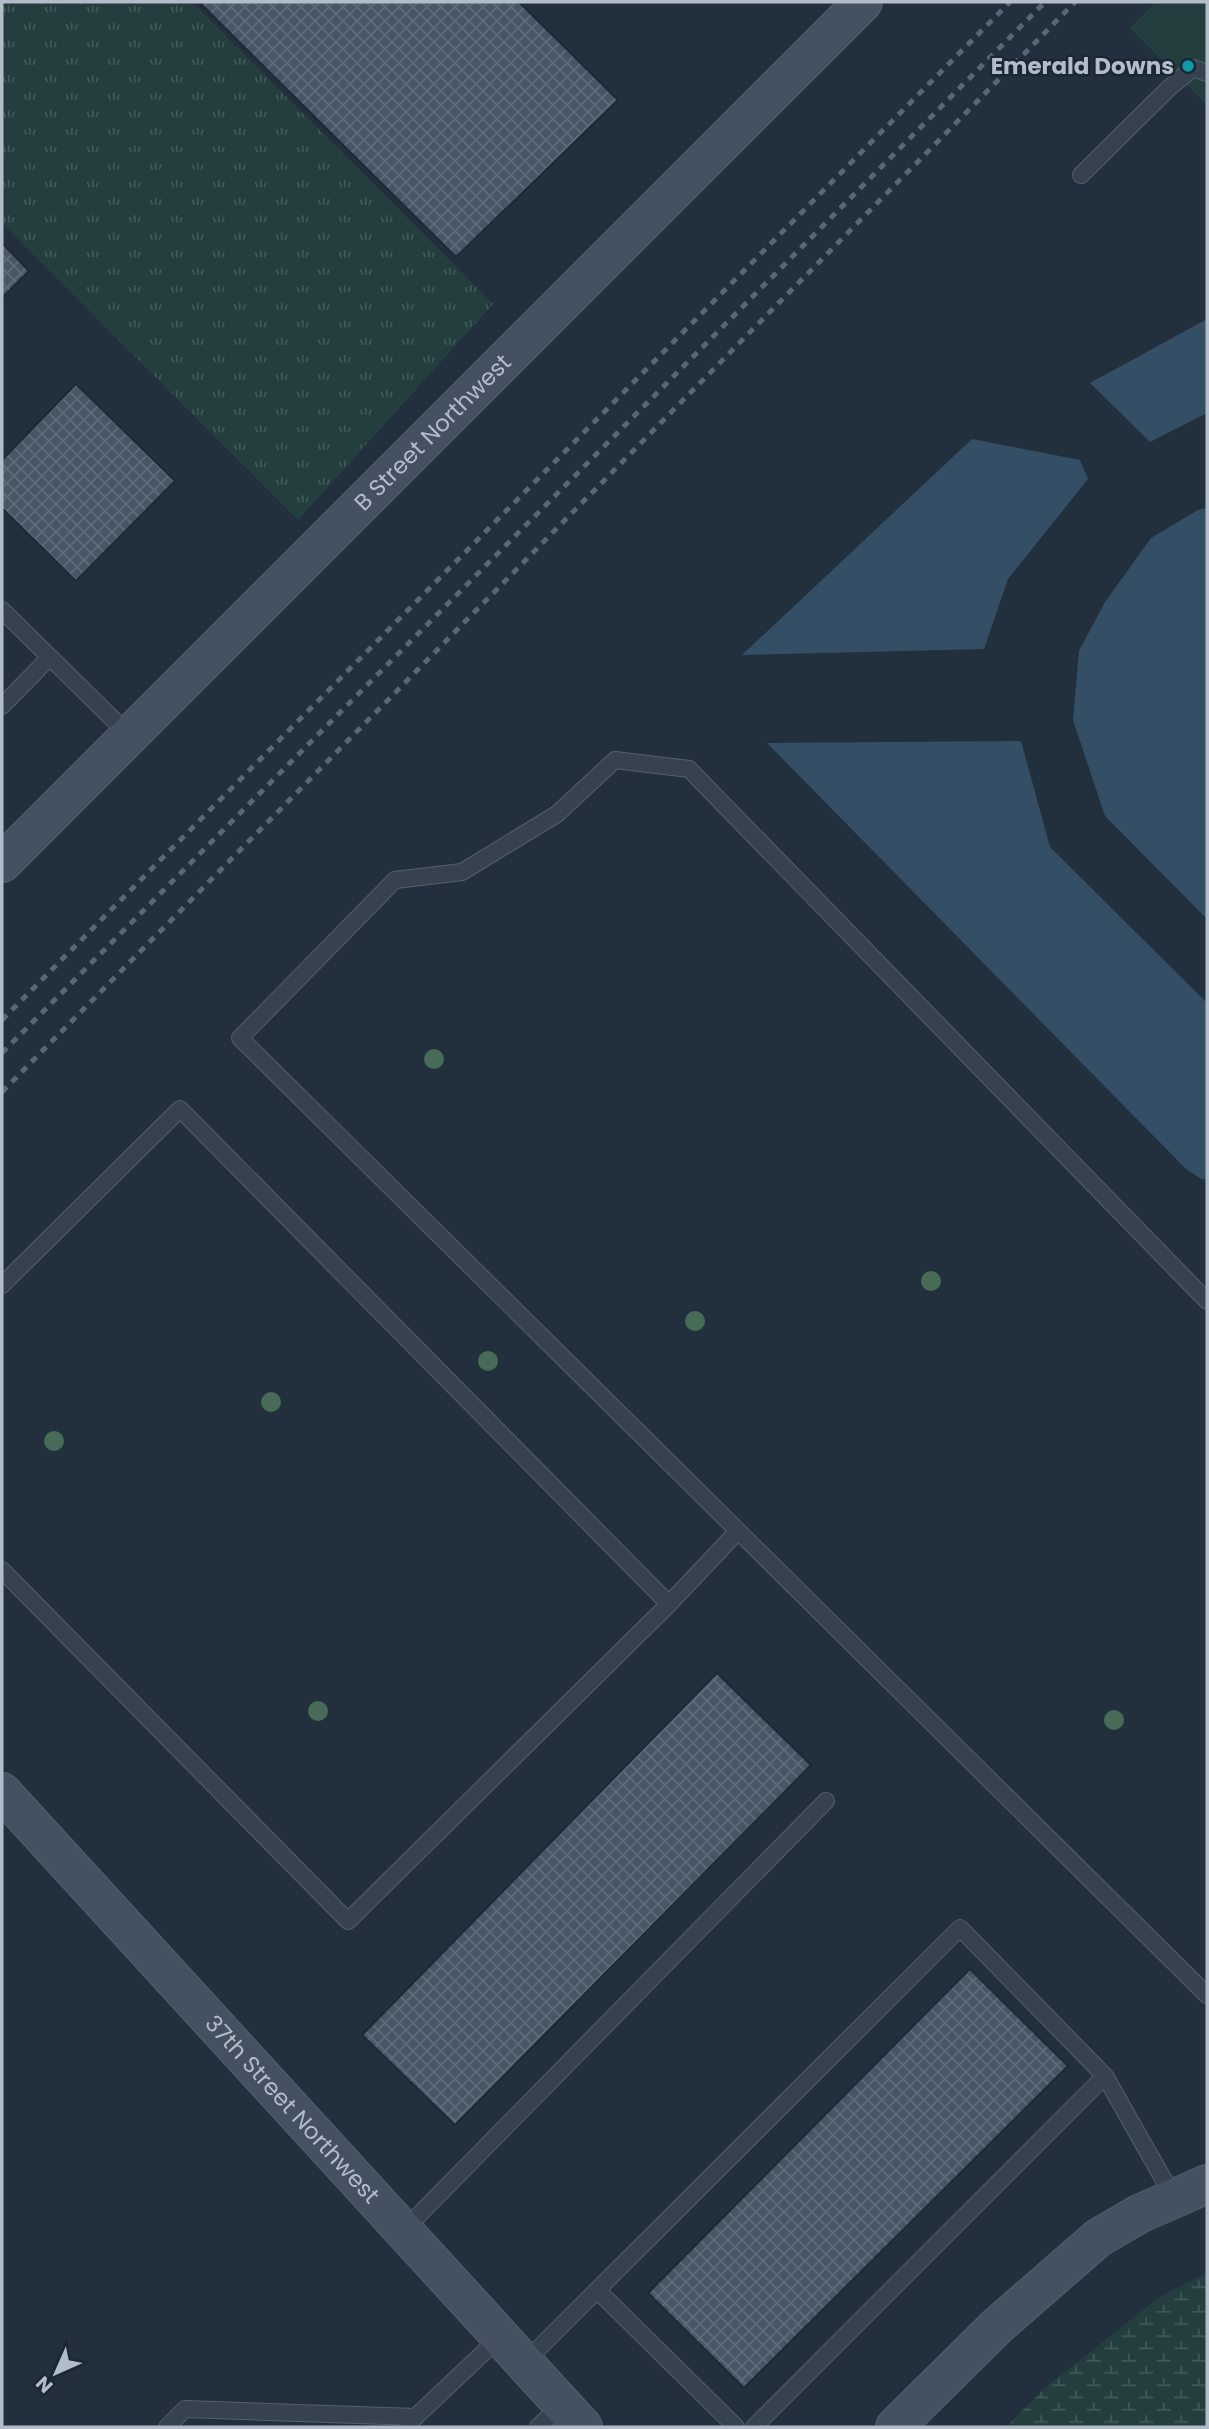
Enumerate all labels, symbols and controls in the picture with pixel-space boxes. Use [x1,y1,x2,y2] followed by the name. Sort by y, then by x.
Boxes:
[991,50,1174,82] place label: Emerald Downs
[1180,58,1196,74] marker: Emerald Downs
[347,347,518,518] street label: B Street Northwest
[198,2008,387,2210] street label: 37th Street Northwest
[21,2338,91,2408] north arrow
[30,2370,59,2399] text: N

